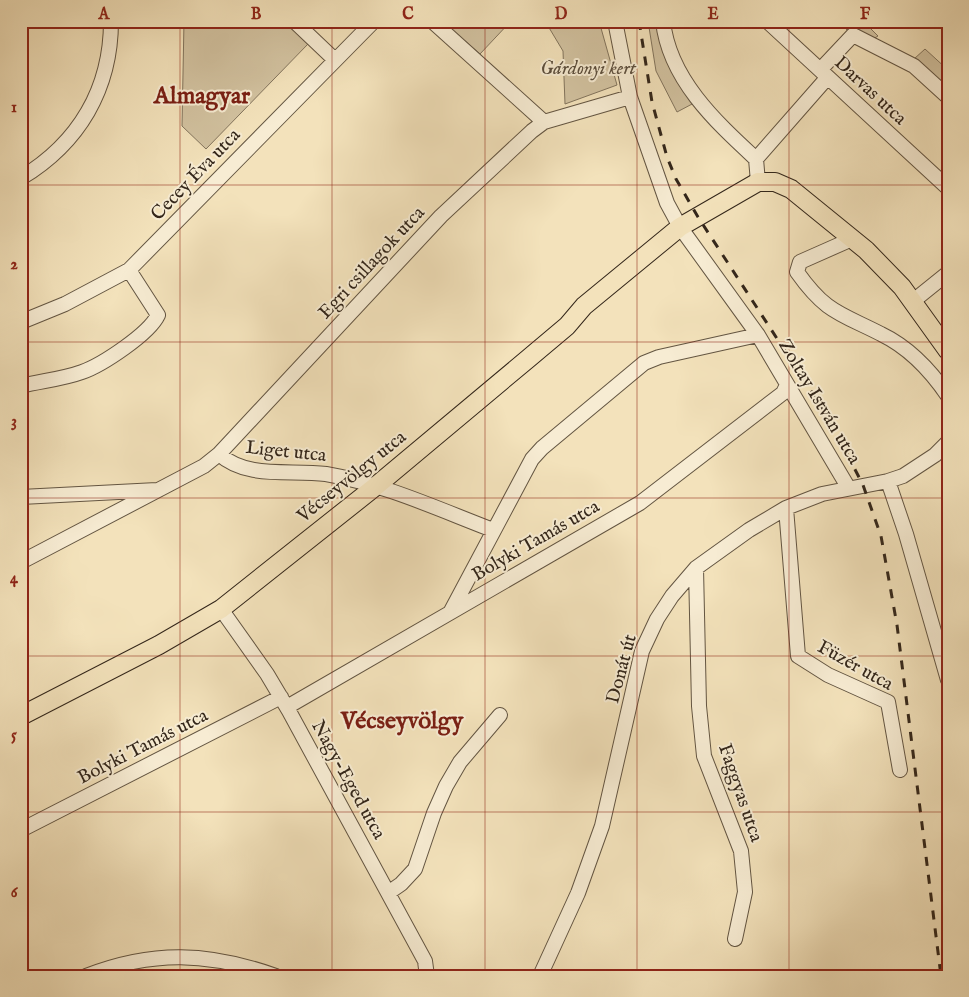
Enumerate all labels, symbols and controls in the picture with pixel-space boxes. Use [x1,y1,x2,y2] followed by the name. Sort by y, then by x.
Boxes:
[98,5,111,25] text: A
[251,5,262,25] text: B
[402,5,414,25] text: C
[555,5,568,25] text: D
[707,5,719,25] text: E
[860,5,871,25] text: F
[829,51,912,131] street label: Darvas utca
[540,57,637,81] park label: Gárdonyi kert
[153,81,250,112] district label: Almagyar
[11,98,17,118] text: 1
[145,123,247,226] street label: Cecey Éva utca
[314,201,431,324] street label: Egri csillagok utca
[10,255,18,275] text: 2
[772,335,866,470] street label: Zoltay István utca
[11,412,17,432] text: 3
[292,425,412,529] street label: Vécseyvölgy utca
[244,436,328,468] street label: Liget utca
[468,494,605,587] street label: Bolyki Tamás utca
[10,569,19,589] text: 4
[601,631,643,706] street label: Donát út
[813,635,898,697] street label: Füzér utca
[74,703,213,790] street label: Bolyki Tamás utca
[340,706,464,737] district label: Vécseyvölgy
[305,716,391,844] street label: Nagy-Eged utca
[11,726,17,746] text: 5
[712,741,768,846] street label: Faggyas utca
[11,883,19,903] text: 6

